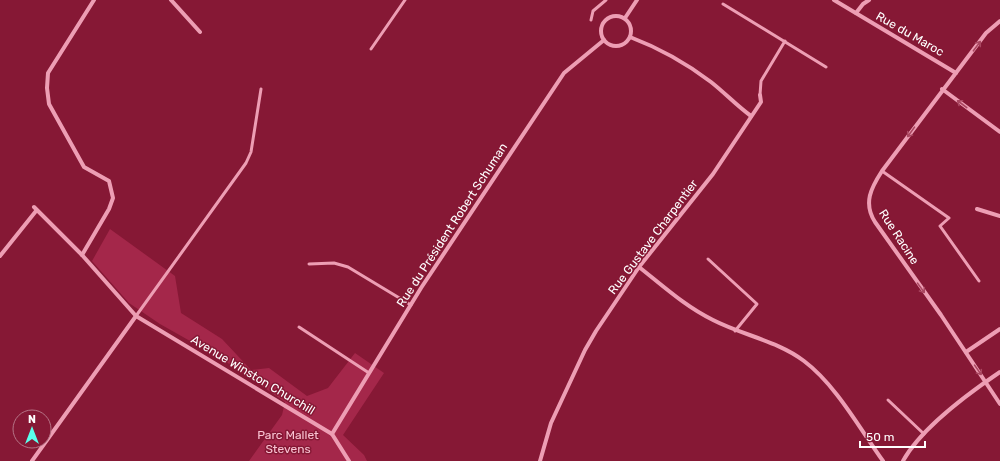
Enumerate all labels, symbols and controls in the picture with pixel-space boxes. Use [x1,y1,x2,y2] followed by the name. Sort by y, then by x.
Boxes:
[874,9,947,59] street label: Rue du Maroc
[973,40,981,51] one-way arrow
[956,100,967,108] one-way arrow
[907,126,915,137] one-way arrow
[394,140,510,310] street label: Rue du Président Robert Schuman
[605,177,701,297] street label: Rue Gustave Charpentier
[876,207,922,267] street label: Rue Racine
[917,283,925,294] one-way arrow
[188,332,318,418] street label: Avenue Winston Churchill
[974,364,982,375] one-way arrow
[12,409,52,449] north arrow
[28,413,36,426] text: N
[860,423,925,449] scale bar
[257,428,319,456] park label: Parc Mallet Stevens
[866,430,894,444] text: 50 m

